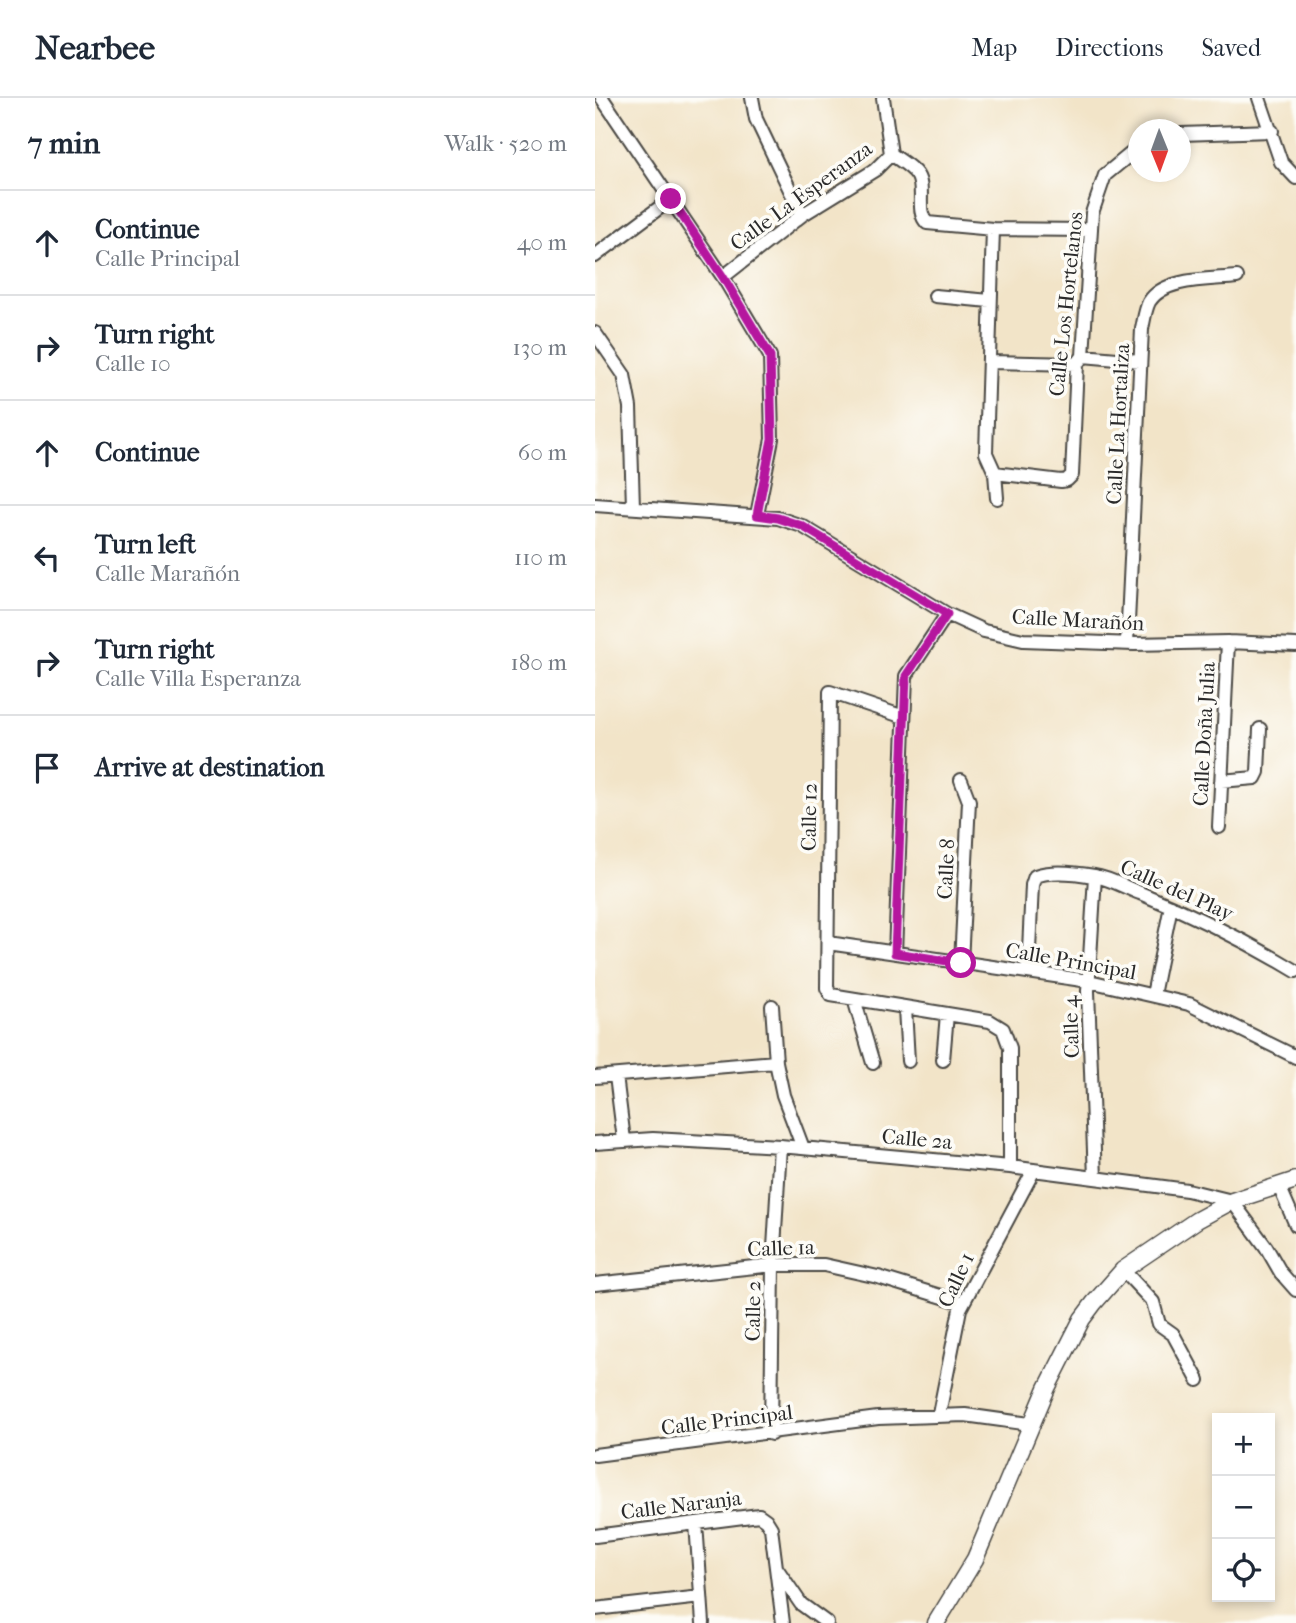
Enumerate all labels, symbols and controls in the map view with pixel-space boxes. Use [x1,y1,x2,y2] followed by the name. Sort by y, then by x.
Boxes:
[35,29,155,68] text: Nearbee
[971,34,1017,62] text: Map
[1055,34,1163,62] text: Directions
[1201,34,1261,62] text: Saved
[1128,119,1191,182] north arrow
[28,126,100,161] text: 7 min
[444,130,567,157] text: Walk · 520 m
[725,136,877,255] street label: Calle La Esperanza
[655,183,686,214] route end
[1044,210,1088,398] street label: Calle Los Hortelanos
[95,214,200,245] text: Continue
[28,224,66,262] icon: ahead
[517,229,567,256] text: 40 m
[95,245,240,272] text: Calle Principal
[95,319,215,350] text: Turn right
[28,329,66,367] icon: right
[513,334,567,361] text: 130 m
[1102,343,1134,505] street label: Calle La Hortaliza
[95,350,171,377] text: Calle 10
[28,434,66,472] icon: ahead
[95,437,200,468] text: Continue
[518,439,567,466] text: 60 m
[95,529,196,560] text: Turn left
[28,539,66,577] icon: left
[514,544,567,571] text: 110 m
[95,560,240,587] text: Calle Marañón
[1011,605,1145,635] street label: Calle Marañón
[95,634,215,665] text: Turn right
[28,644,66,682] icon: right
[510,649,567,676] text: 180 m
[1188,661,1220,807] street label: Calle Doña Julia
[95,665,301,692] text: Calle Villa Esperanza
[28,749,66,787] icon: arrive
[95,752,325,783] text: Arrive at destination
[796,782,822,851] street label: Calle 12
[932,838,960,900] street label: Calle 8
[1117,854,1238,926] street label: Calle del Play
[1004,938,1138,984] street label: Calle Principal
[945,947,976,978] route start
[1058,995,1084,1059] street label: Calle 4
[881,1124,954,1154] street label: Calle 2a
[747,1235,815,1261] street label: Calle 1a
[933,1249,979,1311] street label: Calle 1
[740,1280,766,1342] street label: Calle 2
[660,1400,794,1440] street label: Calle Principal
[1212,1413,1275,1602] map controls
[1212,1413,1275,1476] button: +
[1212,1476,1275,1539] button: −
[619,1486,743,1524] street label: Calle Naranja
[1212,1539,1275,1602] button: locate

